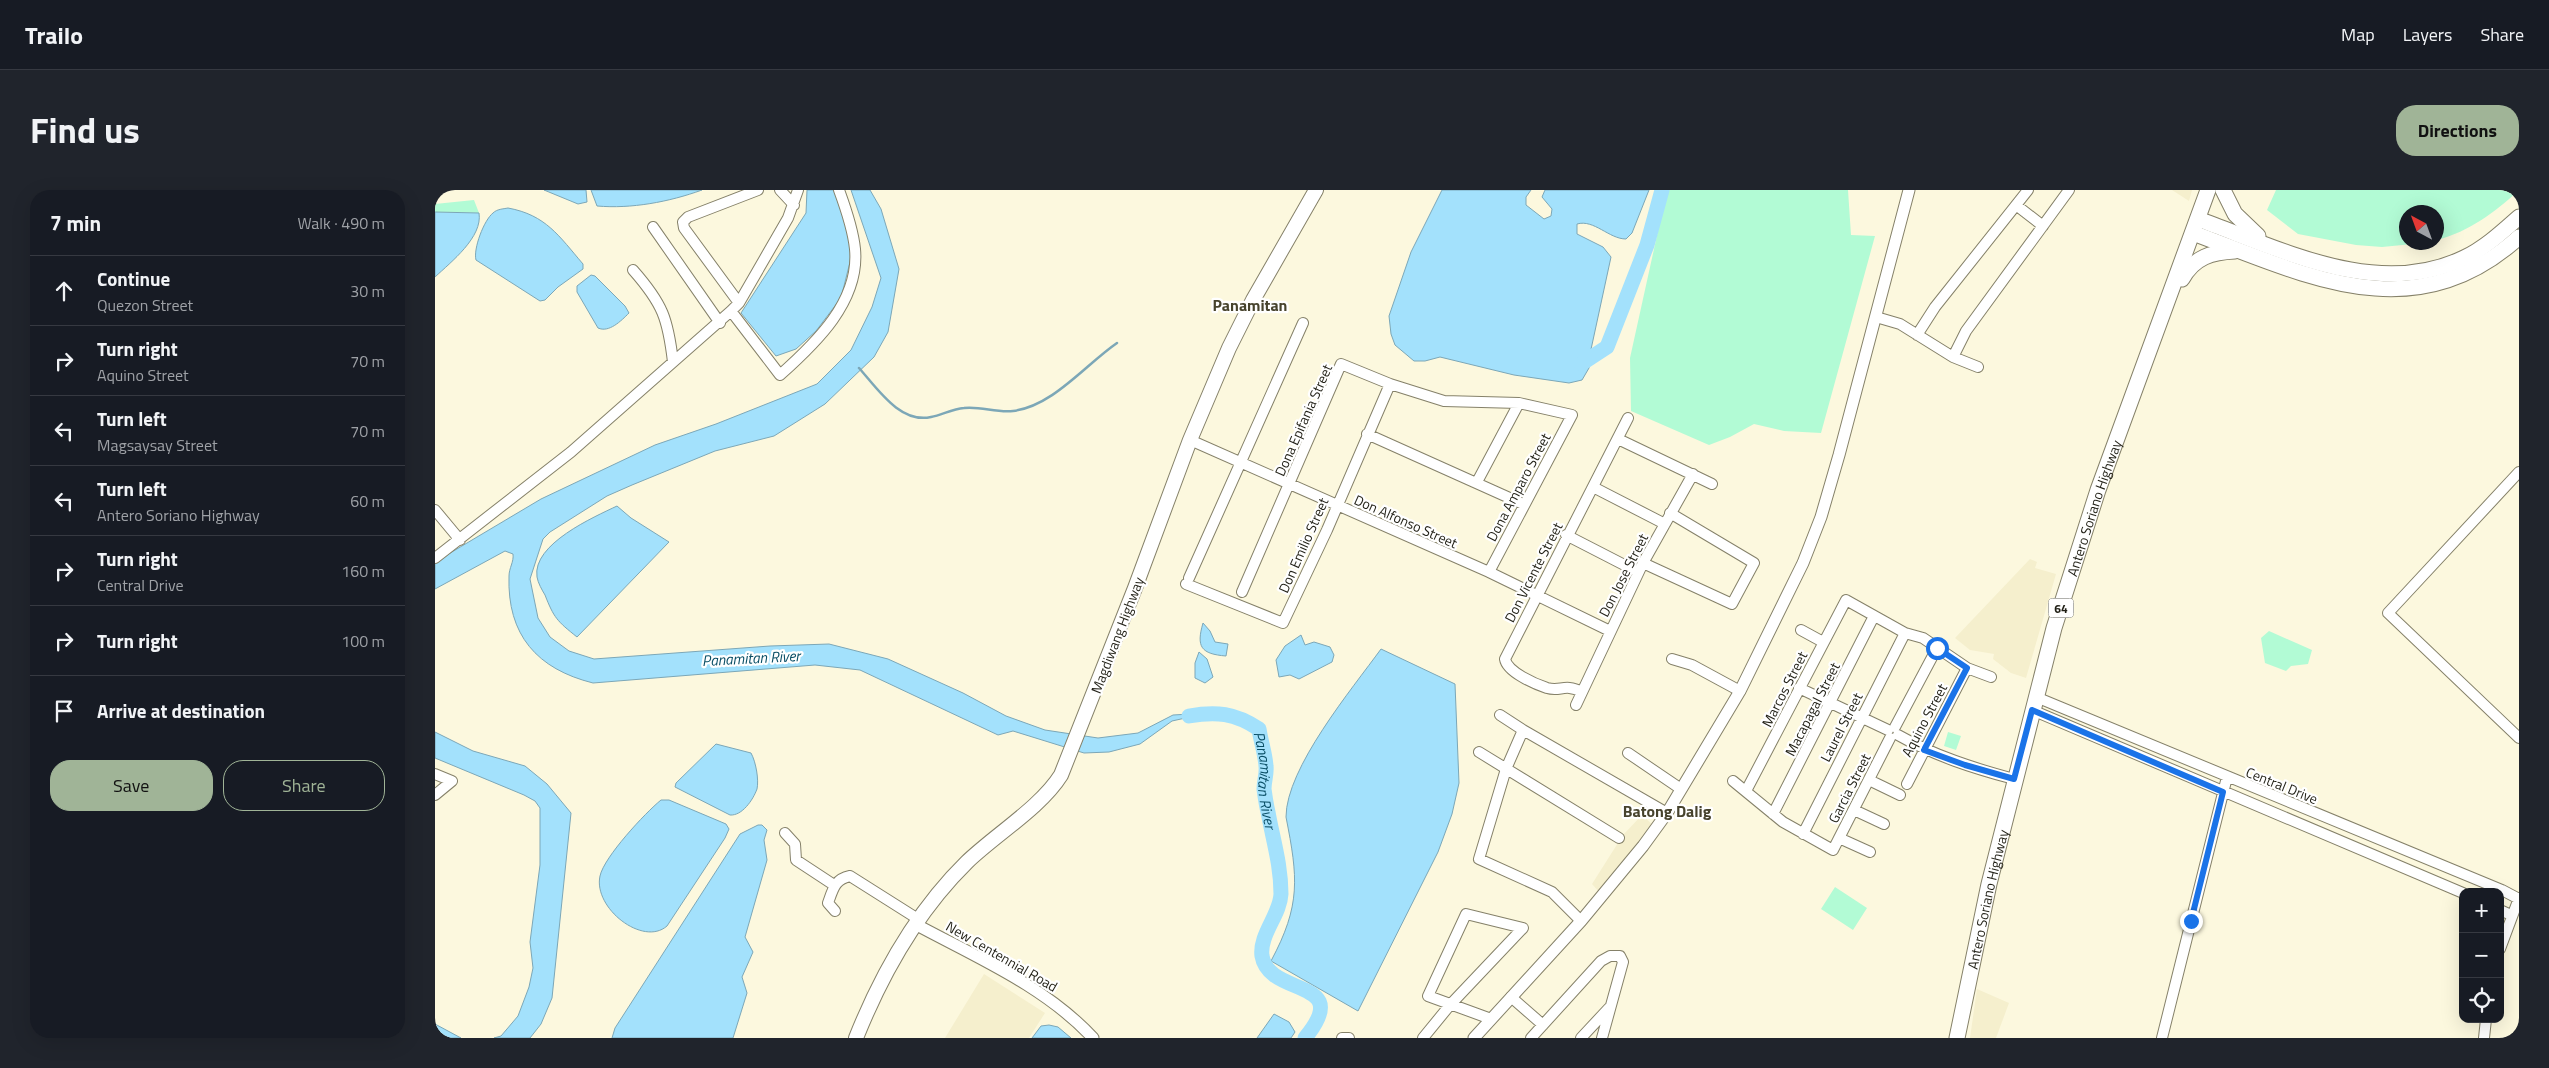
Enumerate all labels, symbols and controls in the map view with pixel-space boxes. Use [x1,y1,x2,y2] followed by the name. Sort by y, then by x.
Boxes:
[25,17,83,53] text: Trailo
[2341,21,2375,48] text: Map
[2403,21,2452,48] text: Layers
[2480,21,2524,48] text: Share
[30,103,140,157] text: Find us
[2396,105,2519,156] button: Directions
[2399,205,2444,250] north arrow
[50,207,101,239] text: 7 min
[297,211,385,235] text: Walk · 490 m
[97,264,170,293] text: Continue
[50,277,78,305] icon: ahead
[350,279,385,303] text: 30 m
[97,293,193,317] text: Quezon Street
[1213,293,1287,317] district label: Panamitan
[97,334,178,363] text: Turn right
[50,347,78,375] icon: right
[350,349,385,373] text: 70 m
[1269,361,1337,479] street label: Dona Epifania Street
[97,363,189,387] text: Aquino Street
[97,404,167,433] text: Turn left
[50,417,78,445] icon: left
[350,419,385,443] text: 70 m
[1481,429,1555,545] street label: Dona Amparo Street
[97,433,218,457] text: Magsaysay Street
[2061,436,2126,578] street label: Antero Soriano Highway
[97,474,167,503] text: Turn left
[50,487,78,515] icon: left
[350,489,385,513] text: 60 m
[1351,489,1461,553] street label: Don Alfonso Street
[1273,494,1333,596] street label: Don Emilio Street
[97,503,260,527] text: Antero Soriano Highway
[1499,518,1567,626] street label: Don Vicente Street
[1593,530,1653,620] street label: Don Jose Street
[97,544,178,573] text: Turn right
[50,557,78,585] icon: right
[341,559,385,583] text: 160 m
[97,573,184,597] text: Central Drive
[1085,573,1149,696] street label: Magdiwang Highway
[2049,598,2073,618] road number: 64
[97,626,178,655] text: Turn right
[50,627,78,655] icon: right
[341,629,385,653] text: 100 m
[1926,637,1949,660] route start
[701,644,803,672] water label: Panamitan River
[1756,647,1812,731] street label: Marcos Street
[1779,658,1845,760] street label: Macapagal Street
[1896,680,1952,760] street label: Aquino Street
[1815,689,1867,765] street label: Laurel Street
[97,696,265,725] text: Arrive at destination
[50,697,78,725] icon: arrive
[1248,729,1283,833] water label: Panamitan River
[1822,749,1876,826] street label: Garcia Street
[50,760,213,811] button: Save
[223,760,385,811] button: Share
[2243,761,2321,809] street label: Central Drive
[1623,799,1712,823] district label: Batong Dalig
[1961,827,2013,971] street label: Antero Soriano Highway
[2459,888,2504,1023] map controls
[2459,888,2504,933] button: +
[2180,910,2203,933] route end
[942,915,1062,997] street label: New Centennial Road
[2459,933,2504,978] button: −
[2459,978,2504,1023] button: locate

